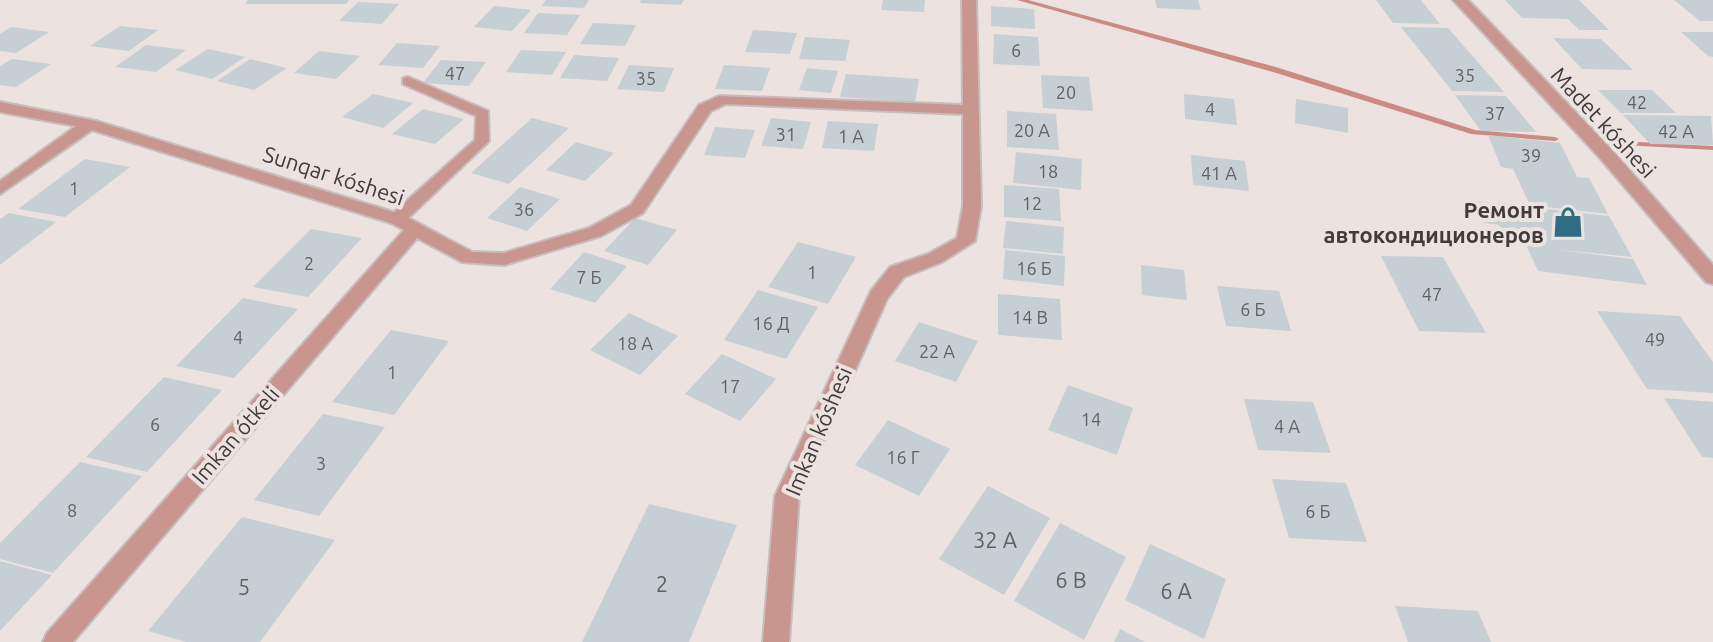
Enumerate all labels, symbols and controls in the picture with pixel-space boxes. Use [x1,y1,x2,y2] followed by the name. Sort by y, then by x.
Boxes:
[1011,40,1021,60] house number: 6
[1547,62,1661,182] street label: Madet kóshesi
[445,63,465,83] house number: 47
[1455,65,1475,85] house number: 35
[636,68,656,88] house number: 35
[1056,82,1076,102] house number: 20
[1627,92,1647,112] house number: 42
[1205,99,1215,119] house number: 4
[1485,103,1505,123] house number: 37
[1014,120,1050,140] house number: 20 А
[1658,121,1694,141] house number: 42 А
[776,124,796,144] house number: 31
[838,126,864,146] house number: 1 А
[260,140,408,210] street label: Sunqar kóshesi
[1521,145,1541,165] house number: 39
[1038,161,1058,181] house number: 18
[1201,163,1237,183] house number: 41 А
[69,178,79,198] house number: 1
[1022,193,1042,213] house number: 12
[1324,197,1544,247] place label: Ремонт автокондиционеров
[514,199,534,219] house number: 36
[1551,205,1585,239] shop icon: Ремонт автокондиционеров
[304,253,314,273] house number: 2
[1016,258,1052,278] house number: 16 Б
[807,262,817,282] house number: 1
[576,267,602,287] house number: 7 Б
[1422,284,1442,304] house number: 47
[1240,299,1266,319] house number: 6 Б
[1012,307,1048,327] house number: 14 В
[753,313,789,333] house number: 16 Д
[233,327,243,347] house number: 4
[1645,329,1665,349] house number: 49
[617,333,653,353] house number: 18 А
[919,341,955,361] house number: 22 А
[387,362,397,382] house number: 1
[780,363,856,499] street label: Imkan kóshesi
[720,376,740,396] house number: 17
[186,381,284,489] street label: Imkan ótkeli
[1081,409,1101,429] house number: 14
[150,414,160,434] house number: 6
[1274,416,1300,436] house number: 4 А
[886,447,920,467] house number: 16 Г
[316,453,326,473] house number: 3
[67,500,77,520] house number: 8
[1305,501,1331,521] house number: 6 Б
[973,527,1018,552] house number: 32 А
[1055,567,1087,592] house number: 6 В
[656,571,668,596] house number: 2
[238,574,250,599] house number: 5
[1160,578,1193,603] house number: 6 А

